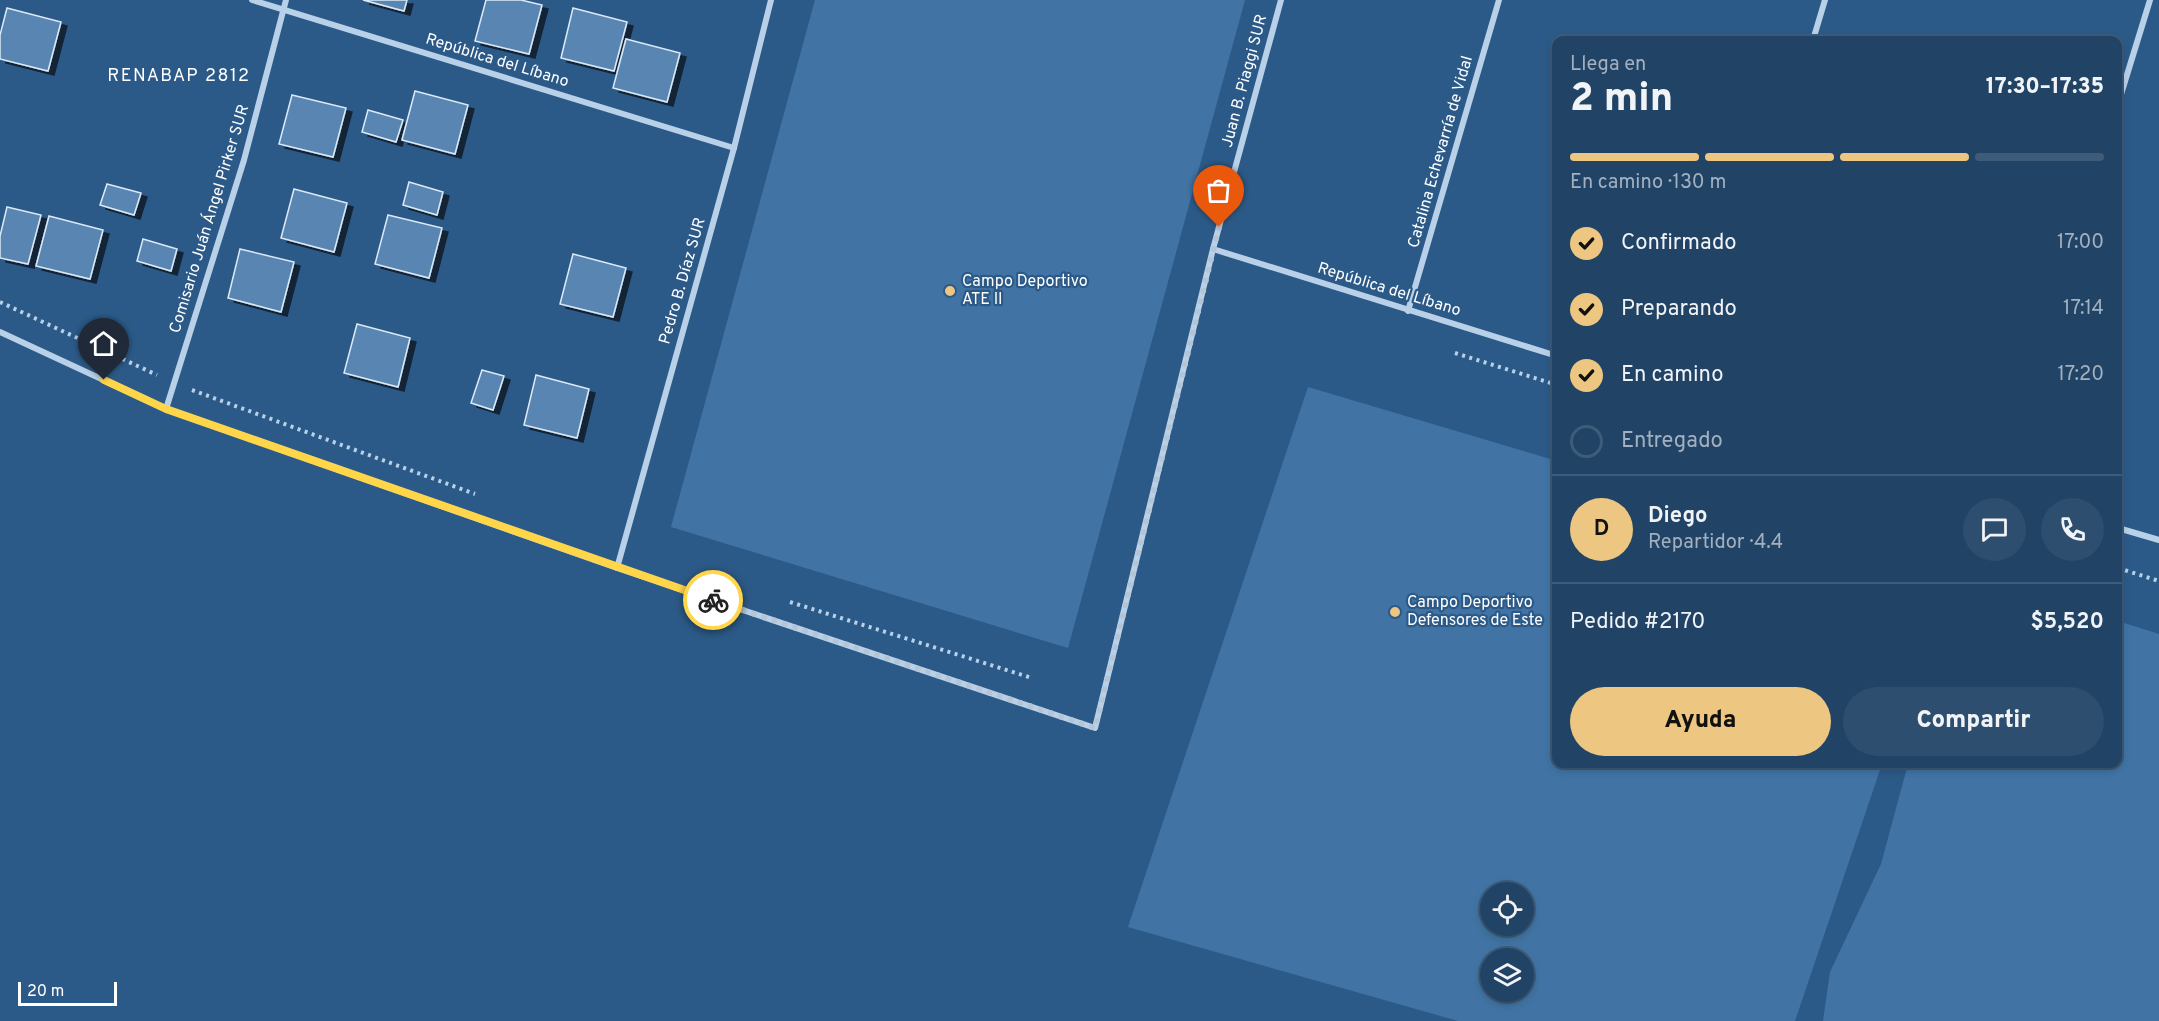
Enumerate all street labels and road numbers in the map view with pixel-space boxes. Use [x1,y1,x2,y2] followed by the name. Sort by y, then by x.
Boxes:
[1218,12,1272,150] street label: Juan B. Piaggi SUR
[423,30,571,92] street label: República del Líbano
[1404,54,1478,250] street label: Catalina Echevarría de Vidal
[164,102,254,336] street label: Comisario Juán Ángel Pirker SUR
[655,215,711,347] street label: Pedro B. Díaz SUR
[1315,259,1463,321] street label: República del Líbano

